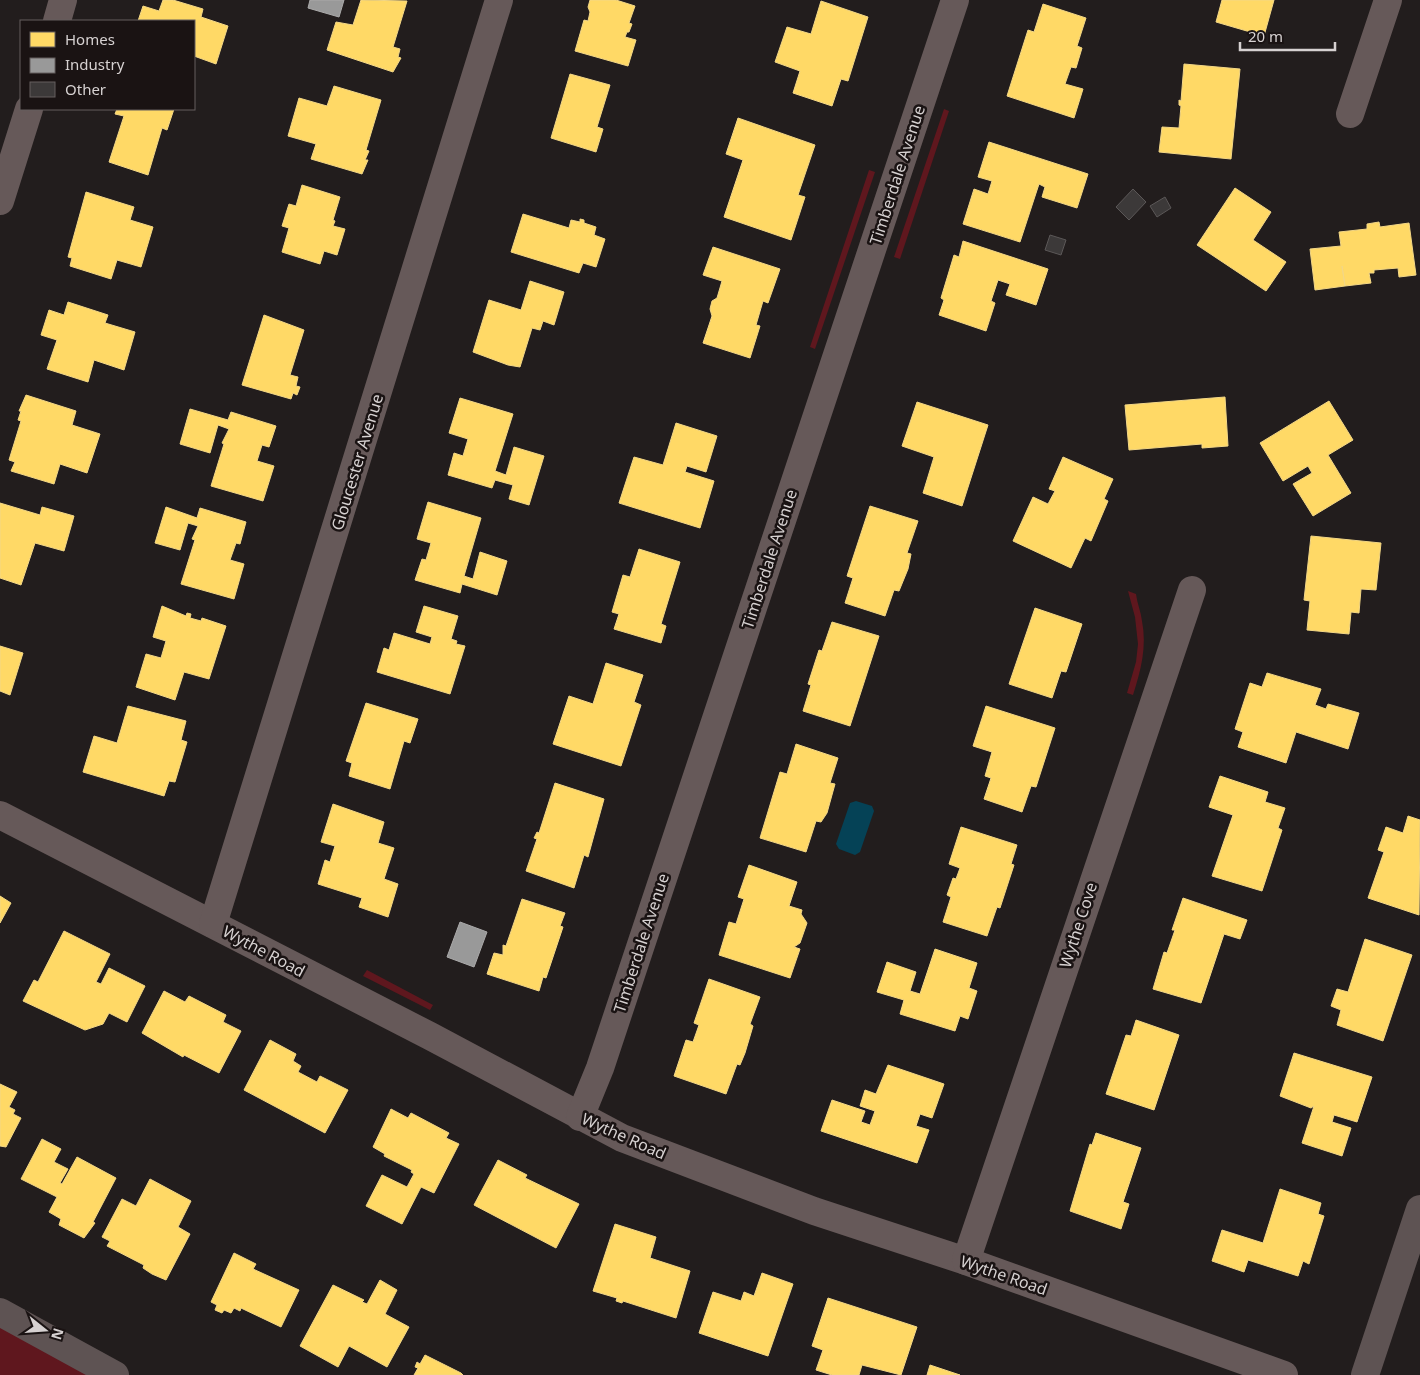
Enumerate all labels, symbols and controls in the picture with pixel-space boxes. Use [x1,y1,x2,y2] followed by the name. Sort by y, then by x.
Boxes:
[20,20,195,110] legend
[1240,20,1335,52] scale bar
[1248,26,1283,46] text: 20 m
[65,29,115,49] text: Homes
[65,54,125,74] text: Industry
[65,79,106,99] text: Other
[864,102,930,248] street label: Timberdale Avenue
[326,391,388,533] street label: Gloucester Avenue
[736,486,802,632] street label: Timberdale Avenue
[608,870,674,1016] street label: Timberdale Avenue
[1054,880,1102,970] street label: Wythe Cove
[219,920,309,982] street label: Wythe Road
[578,1108,670,1164] street label: Wythe Road
[958,1250,1050,1300] street label: Wythe Road
[20,1305,70,1355] north arrow
[47,1326,69,1342] text: N

